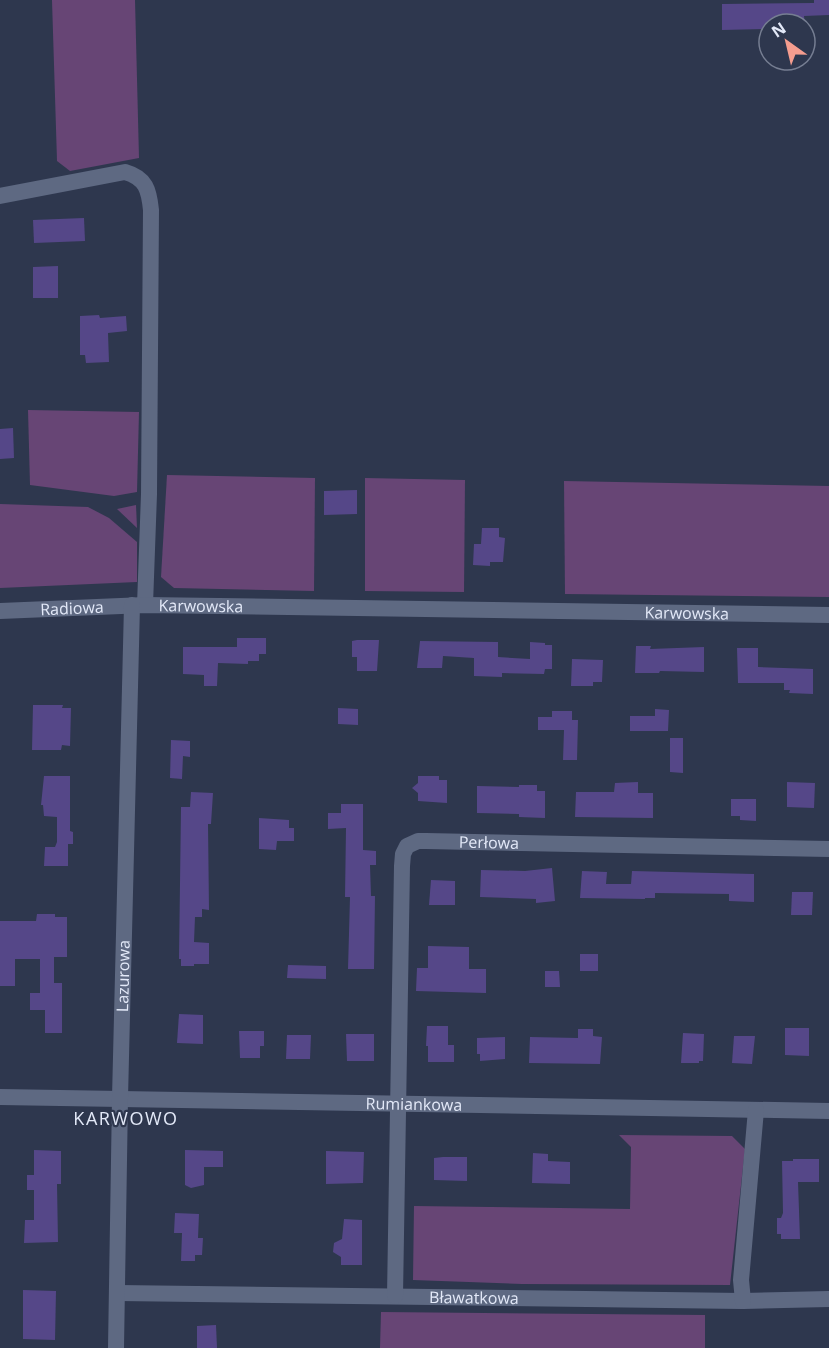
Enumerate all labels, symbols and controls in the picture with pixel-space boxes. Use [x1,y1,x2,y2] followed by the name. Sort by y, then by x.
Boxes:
[757,12,817,72] north arrow
[767,17,790,42] text: N
[158,594,243,617] street label: Karwowska
[40,596,104,620] street label: Radiowa
[644,601,729,625] street label: Karwowska
[459,831,519,854] street label: Perłowa
[111,940,135,1012] street label: Lazurowa
[365,1092,462,1116] street label: Rumiankowa
[73,1106,179,1130] district label: KARWOWO
[429,1286,519,1309] street label: Bławatkowa

